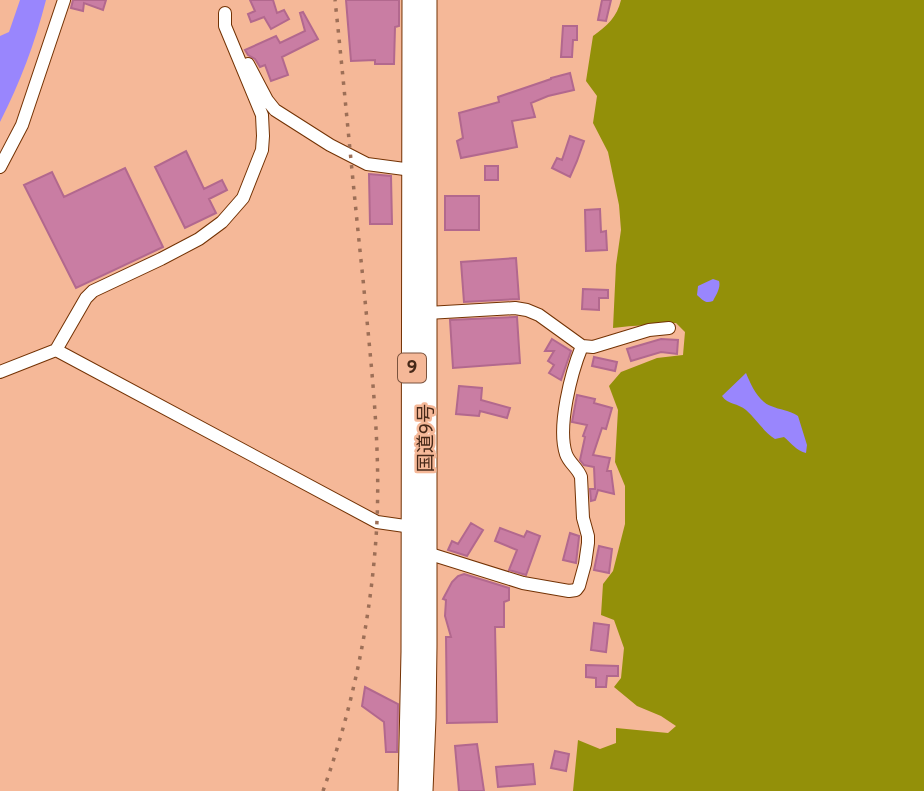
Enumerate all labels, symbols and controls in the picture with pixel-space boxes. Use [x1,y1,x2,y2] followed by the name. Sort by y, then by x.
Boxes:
[398,354,426,382] road number: 9
[415,404,439,472] street label: 国道9号

